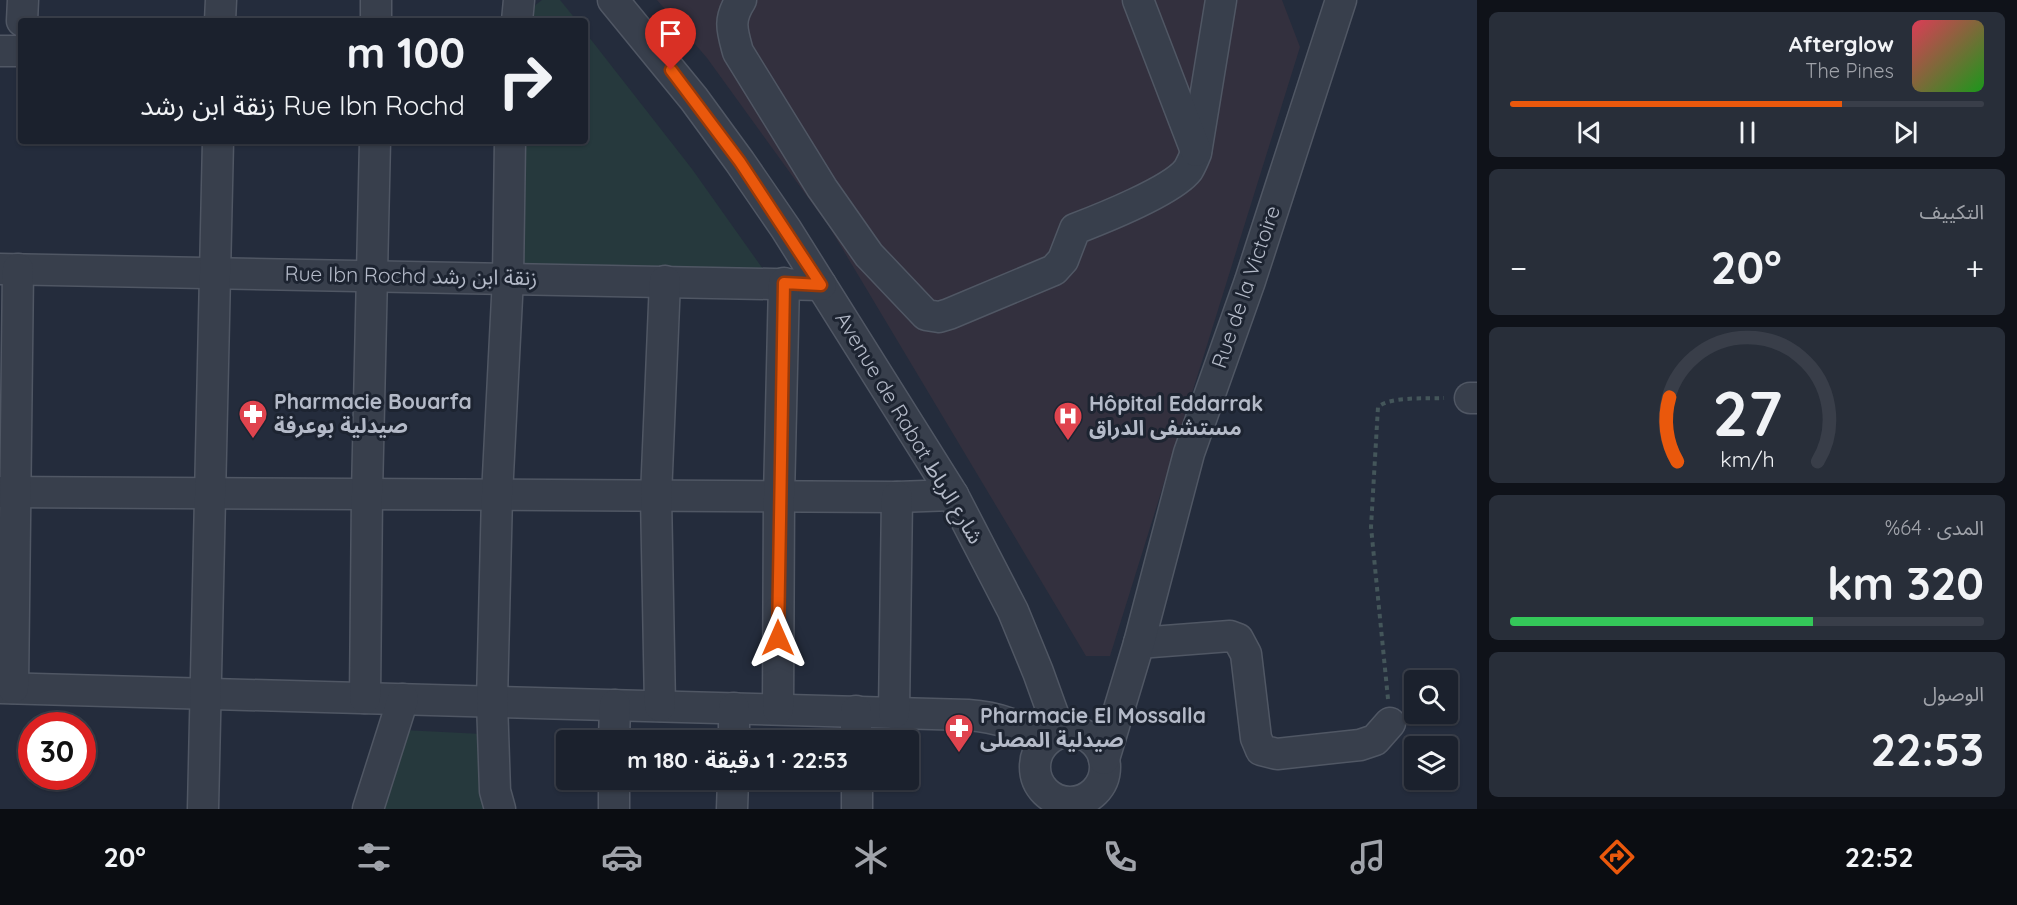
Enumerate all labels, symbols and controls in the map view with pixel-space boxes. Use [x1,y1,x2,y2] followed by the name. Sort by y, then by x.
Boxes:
[645,8,696,70] pin
[654,17,687,50] icon: arrive
[347,26,465,79] text: 100 m
[1789,30,1894,58] text: Afterglow
[486,42,564,120] icon: right
[1805,58,1894,83] text: The Pines
[140,88,465,122] text: Rue Ibn Rochd زنقة ابن رشد
[1573,116,1606,149] icon: previous
[1731,116,1764,149] icon: pause
[1889,116,1922,149] icon: next
[1920,199,1984,224] text: التكييف
[1205,202,1285,371] street label: Rue de la Victoire
[1711,239,1782,295] text: 20°
[1510,247,1527,288] text: −
[1965,247,1984,288] text: +
[284,260,538,290] street label: Rue Ibn Rochd زنقة ابن رشد
[828,307,990,550] street label: Avenue de Rabat شارع الرباط
[1712,374,1782,452] text: 27
[274,388,472,438] place label: Pharmacie Bouarfa صيدلية بوعرفة
[1089,390,1263,440] place label: Hôpital Eddarrak مستشفى الدراق
[237,398,269,440] pharmacy icon: Pharmacie Bouarfa صيدلية بوعرفة
[1052,400,1084,442] hospital icon: Hôpital Eddarrak مستشفى الدراق
[1720,446,1774,472] text: km/h
[1885,515,1984,540] text: المدى · 64%
[1827,555,1984,611] text: 320 km
[746,606,810,670] position arrow
[1404,670,1458,790] map controls
[1404,670,1458,724] button: search
[1923,681,1984,706] text: الوصول
[980,702,1206,752] place label: Pharmacie El Mossalla صيدلية المصلى
[18,712,96,790] speed limit sign: 30
[943,712,975,754] pharmacy icon: Pharmacie El Mossalla صيدلية المصلى
[1870,721,1984,777] text: 22:53
[1404,736,1458,790] button: layers
[627,746,848,774] text: 22:53 · 1 دقيقة · 180 m
[353,836,395,878] icon: filters
[601,836,643,878] icon: car
[850,836,892,878] icon: climate
[1099,836,1141,878] icon: phone
[1347,836,1389,878] icon: music
[1596,836,1638,878] icon: directions
[103,840,146,874] text: 20°
[1845,840,1914,874] text: 22:52

